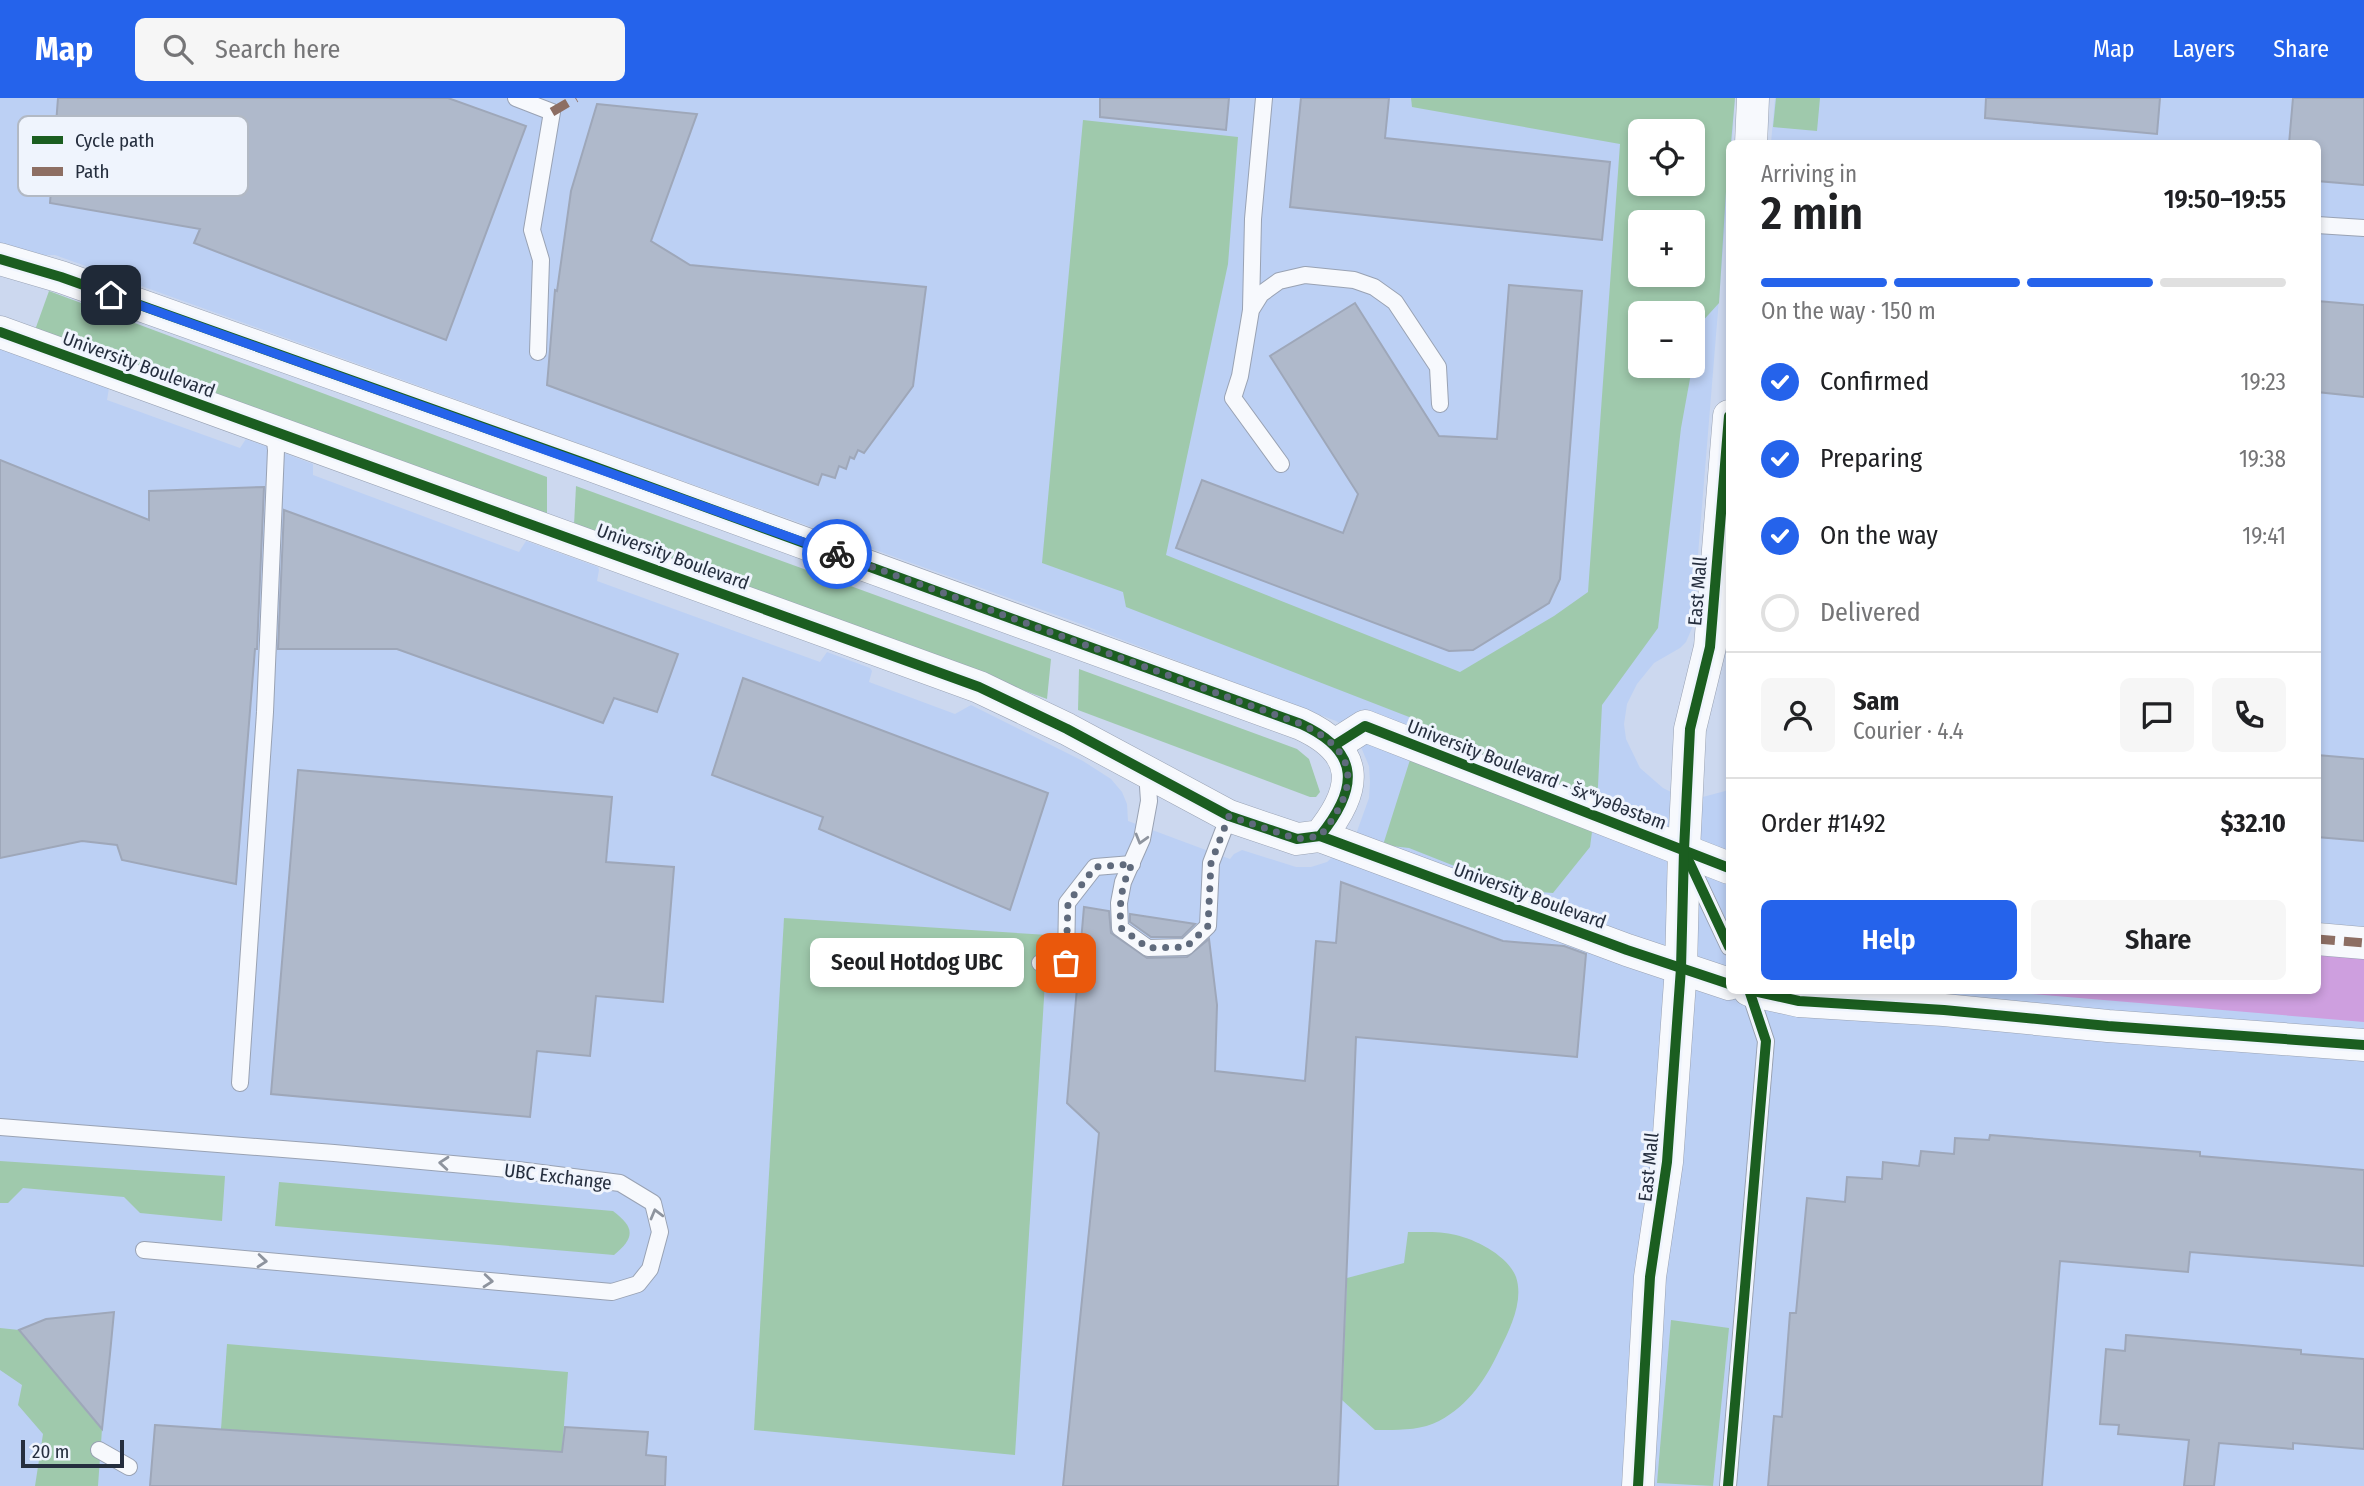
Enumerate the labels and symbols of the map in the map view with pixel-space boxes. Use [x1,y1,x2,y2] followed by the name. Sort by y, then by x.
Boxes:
[18,116,248,196] legend
[75,129,154,152] text: Cycle path
[75,160,110,183] text: Path
[81,265,141,325] pin
[60,326,218,403] street label: University Boulevard
[594,518,752,595] street label: University Boulevard
[802,519,872,589] courier
[1683,556,1712,627] street label: East Mall
[1404,714,1670,835] street label: University Boulevard - šxʷyəθəstəm
[1134,833,1149,845] one-way arrow
[1451,857,1609,934] street label: University Boulevard
[1036,933,1096,993] pin
[810,938,1024,988] callout: Seoul Hotdog UBC
[1633,1131,1664,1203] street label: East Mall
[438,1156,449,1171] one-way arrow
[503,1158,613,1195] street label: UBC Exchange
[650,1209,664,1221] one-way arrow
[257,1253,268,1268] one-way arrow
[483,1274,494,1289] one-way arrow
[21,1437,124,1469] scale bar

